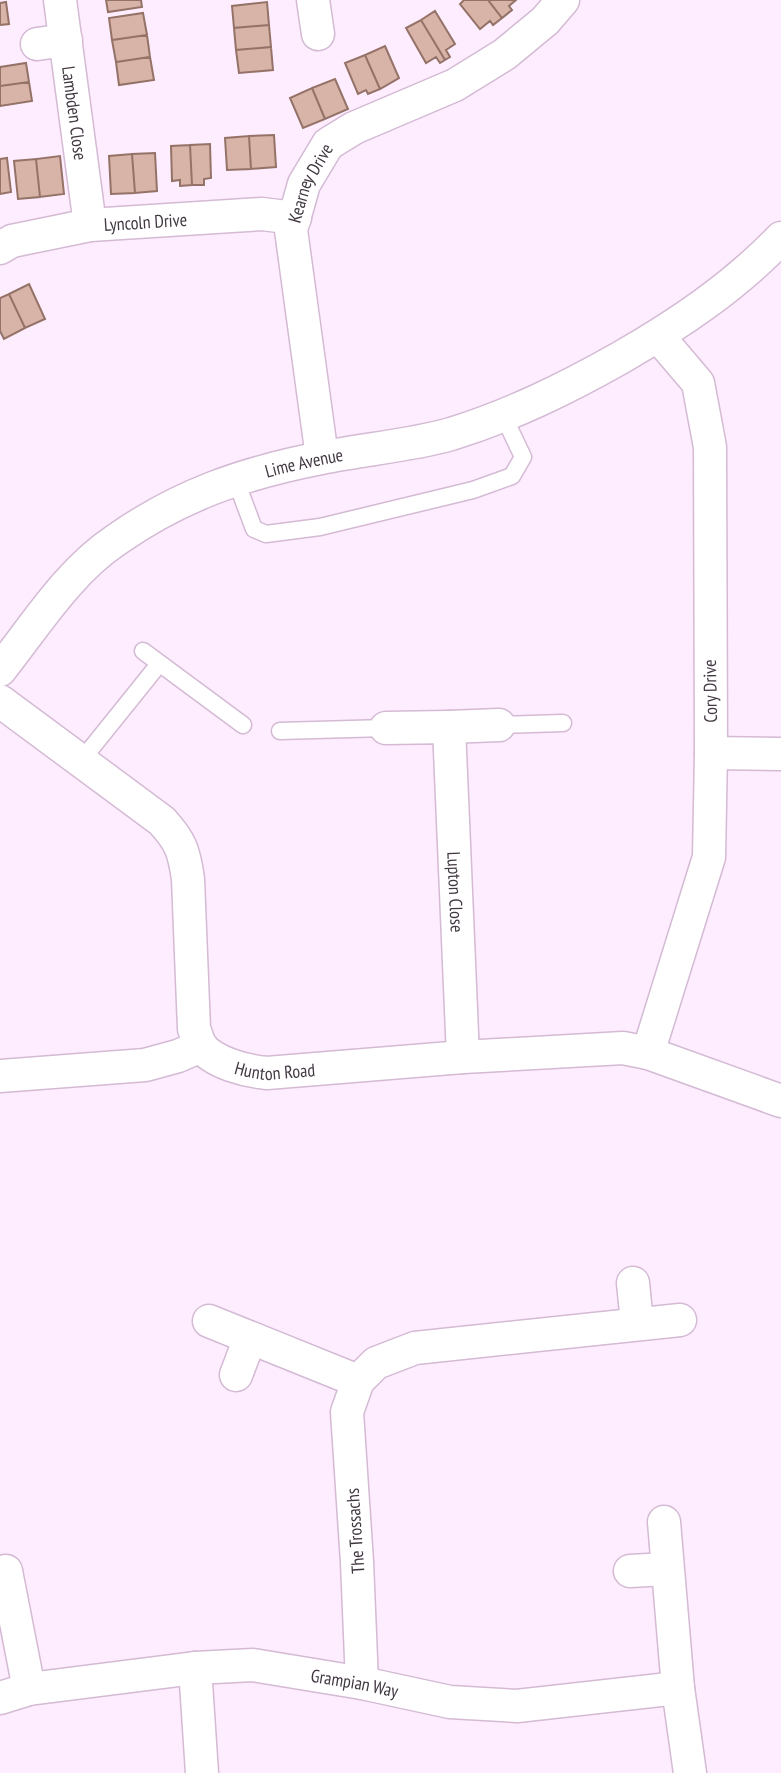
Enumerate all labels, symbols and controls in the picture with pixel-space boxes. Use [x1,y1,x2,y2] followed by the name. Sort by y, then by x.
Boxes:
[57,65,93,161] street label: Lambden Close
[282,139,337,225] street label: Kearney Drive
[103,207,188,236] street label: Lyncoln Drive
[262,443,345,482] street label: Lime Avenue
[698,659,722,723] street label: Cory Drive
[443,851,469,933] street label: Lupton Close
[232,1056,316,1085] street label: Hunton Road
[341,1487,369,1575] street label: The Trossachs
[309,1663,401,1702] street label: Grampian Way

